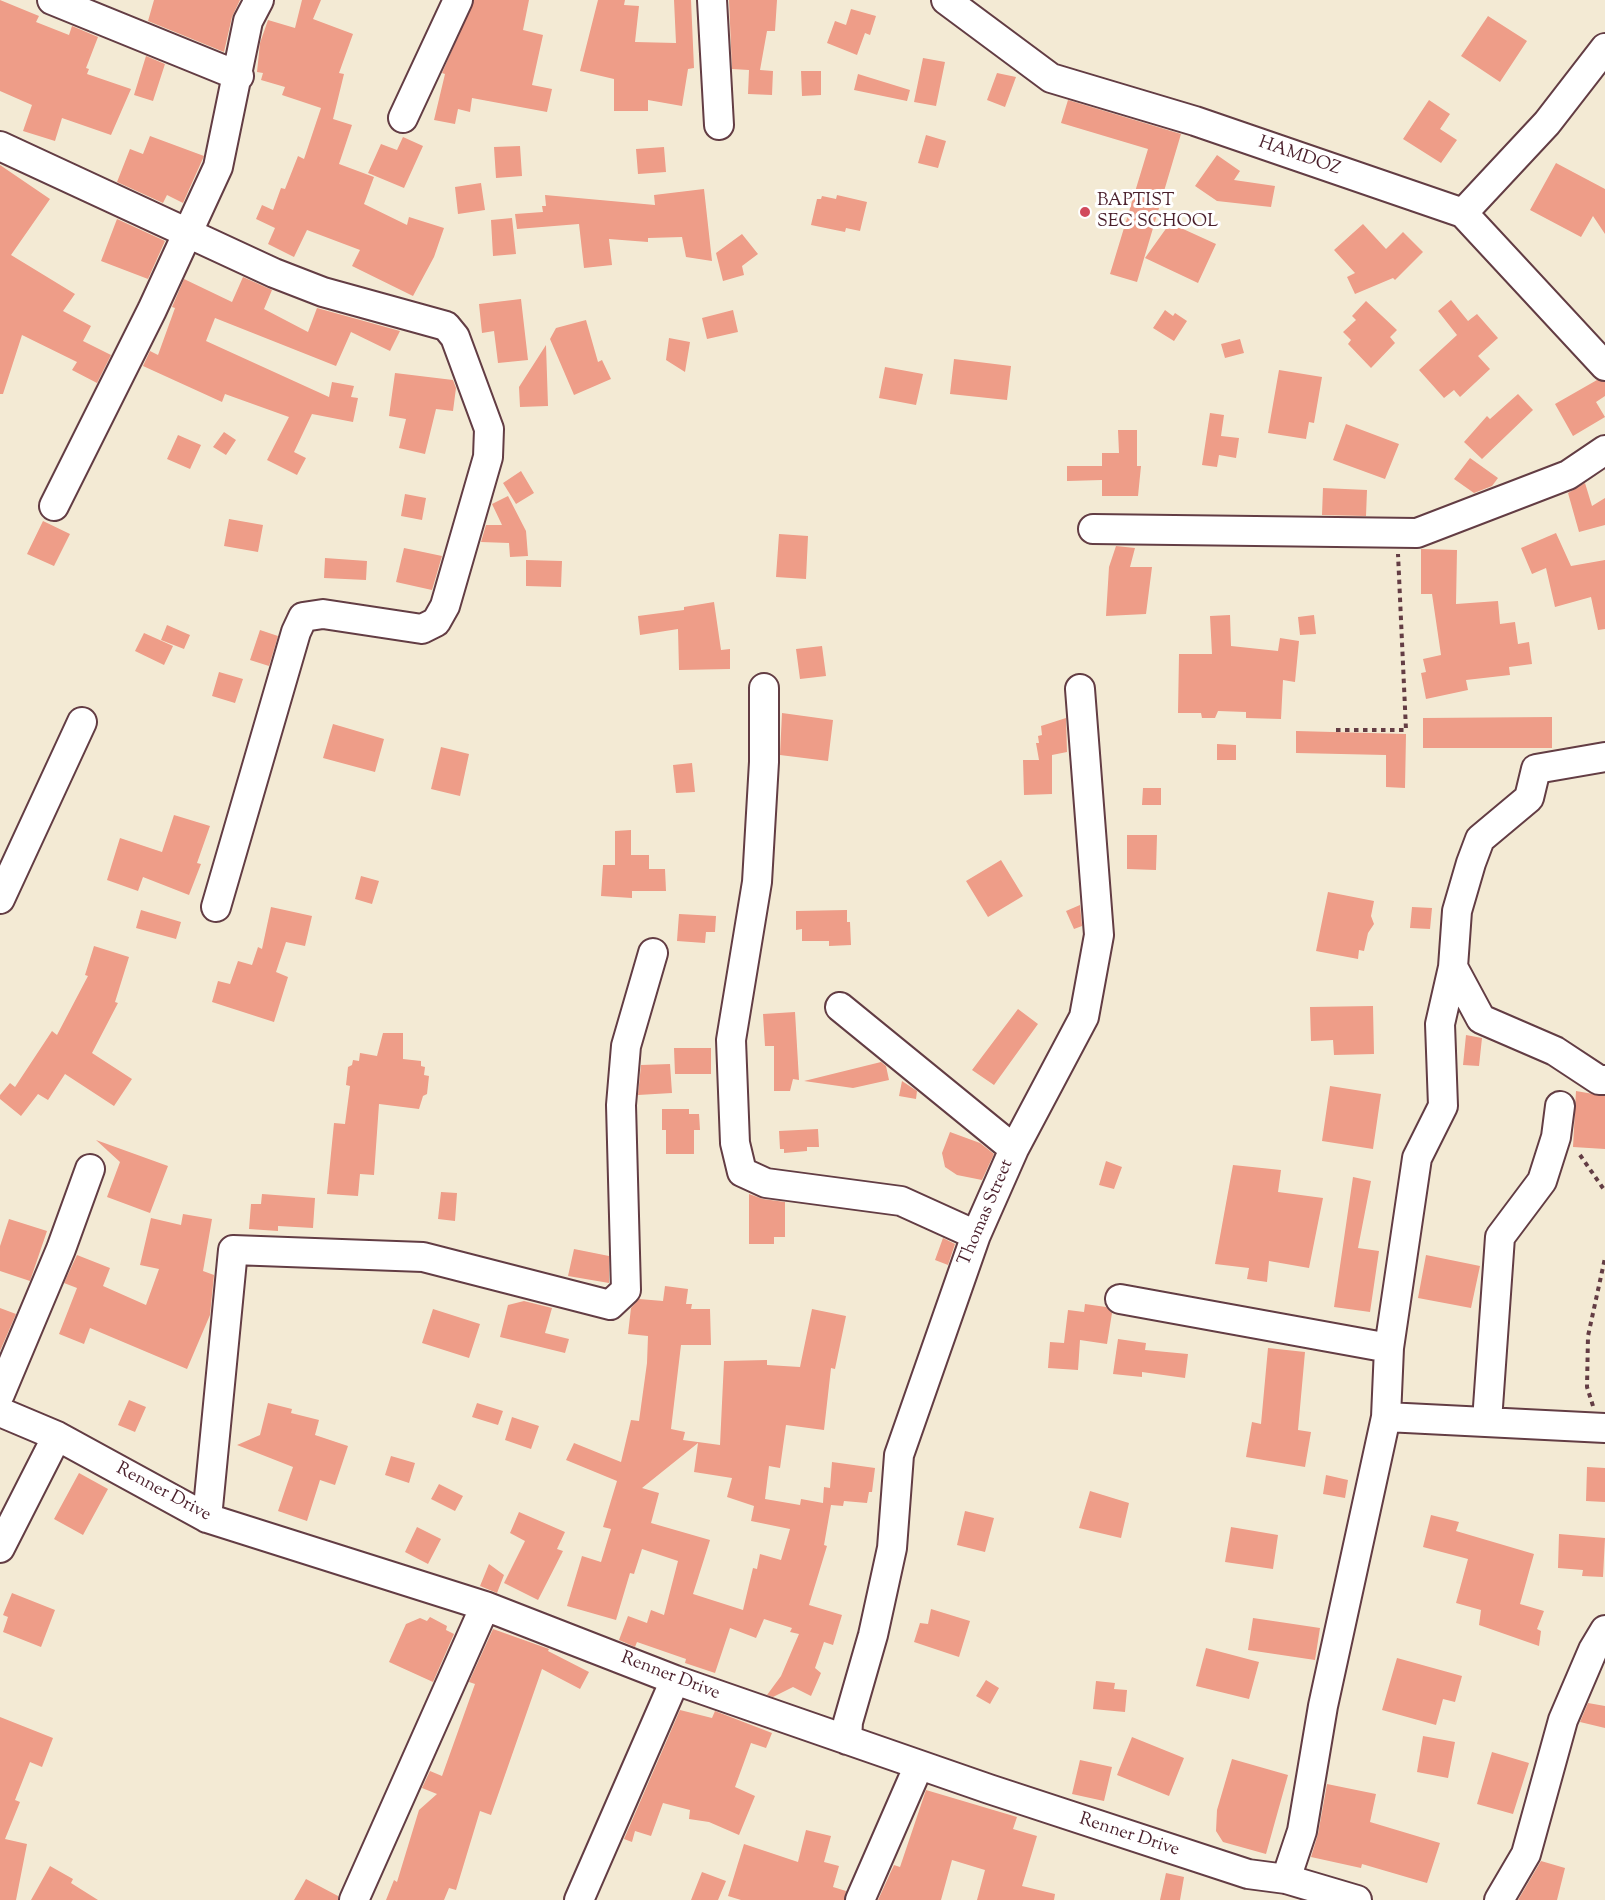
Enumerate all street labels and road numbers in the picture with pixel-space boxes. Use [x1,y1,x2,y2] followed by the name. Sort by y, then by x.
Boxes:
[1255,133,1343,181] street label: HAMDOZ
[955,1157,1019,1269] street label: Thomas Street
[112,1459,214,1527] street label: Renner Drive
[618,1648,722,1706] street label: Renner Drive
[1076,1810,1182,1862] street label: Renner Drive

